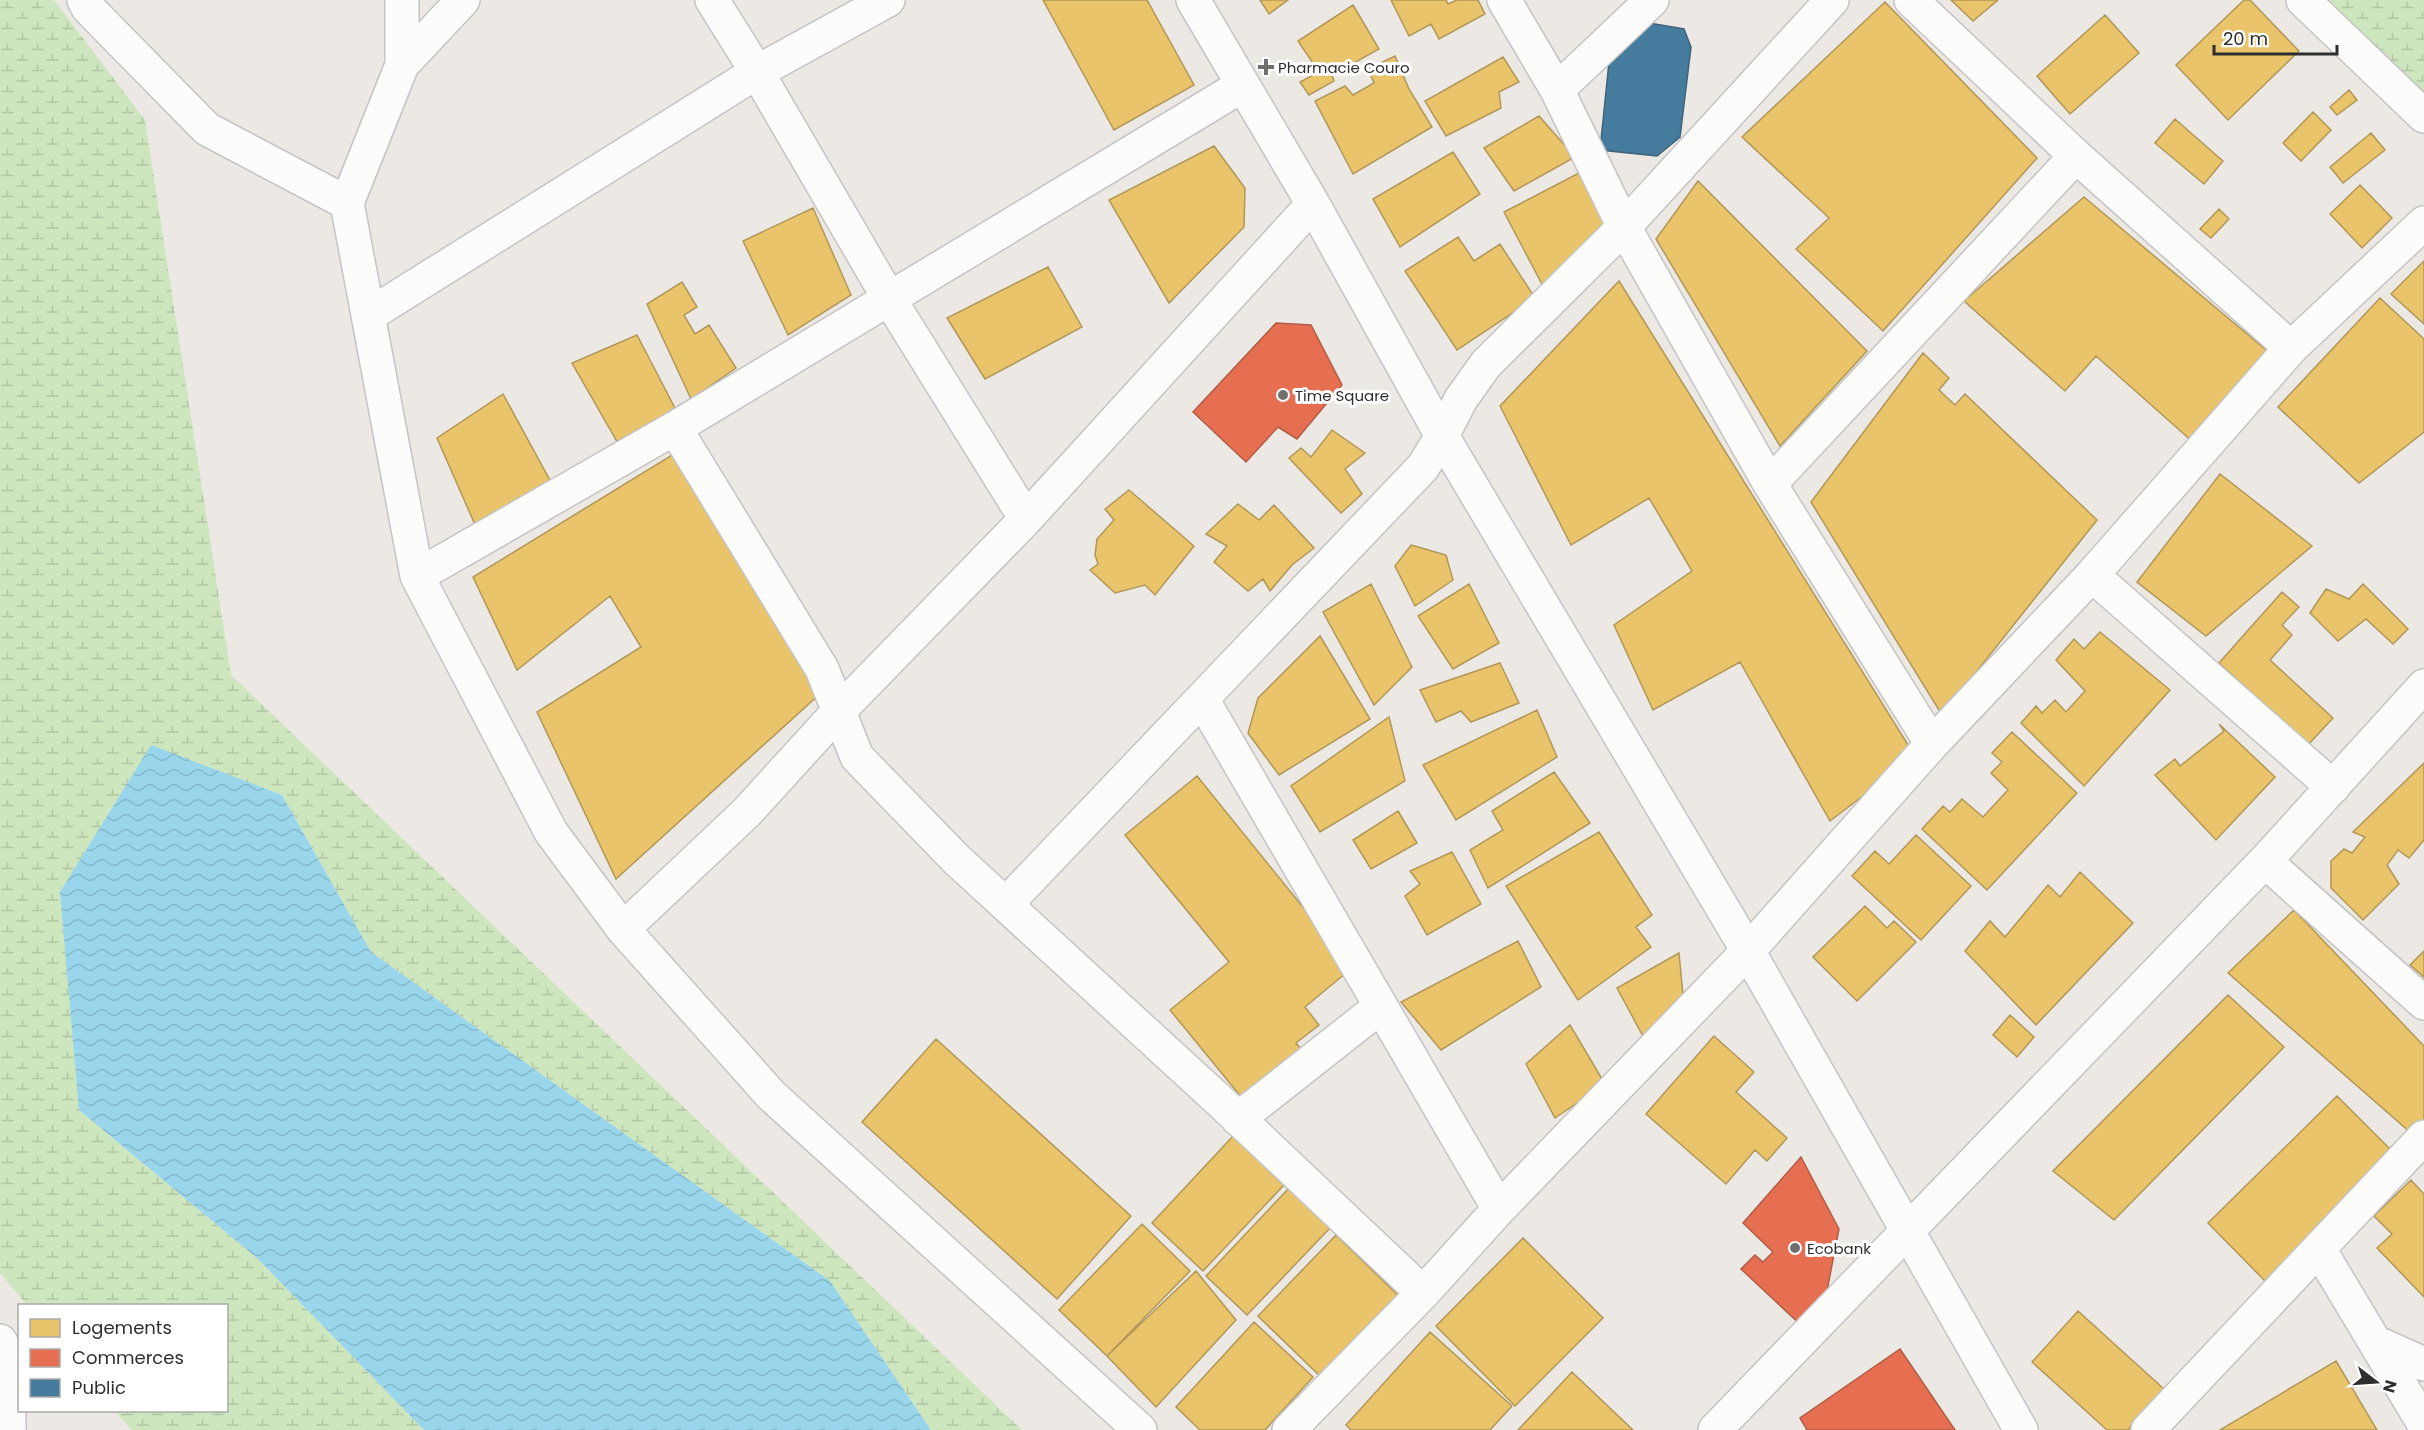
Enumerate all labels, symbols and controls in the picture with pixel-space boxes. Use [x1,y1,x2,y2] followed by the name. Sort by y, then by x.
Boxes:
[2214,18,2337,56] scale bar
[2223,26,2268,51] text: 20 m
[1278,57,1410,78] place label: Pharmacie Couro
[1259,60,1273,74] marker: Pharmacie Couro
[1295,385,1389,406] place label: Time Square
[1276,388,1290,402] marker: Time Square
[1807,1238,1871,1259] place label: Ecobank
[1788,1241,1802,1255] marker: Ecobank
[18,1304,228,1412] legend
[72,1315,172,1340] text: Logements
[72,1345,184,1370] text: Commerces
[2346,1352,2406,1412] north arrow
[72,1375,126,1400] text: Public
[2377,1377,2403,1395] text: N

